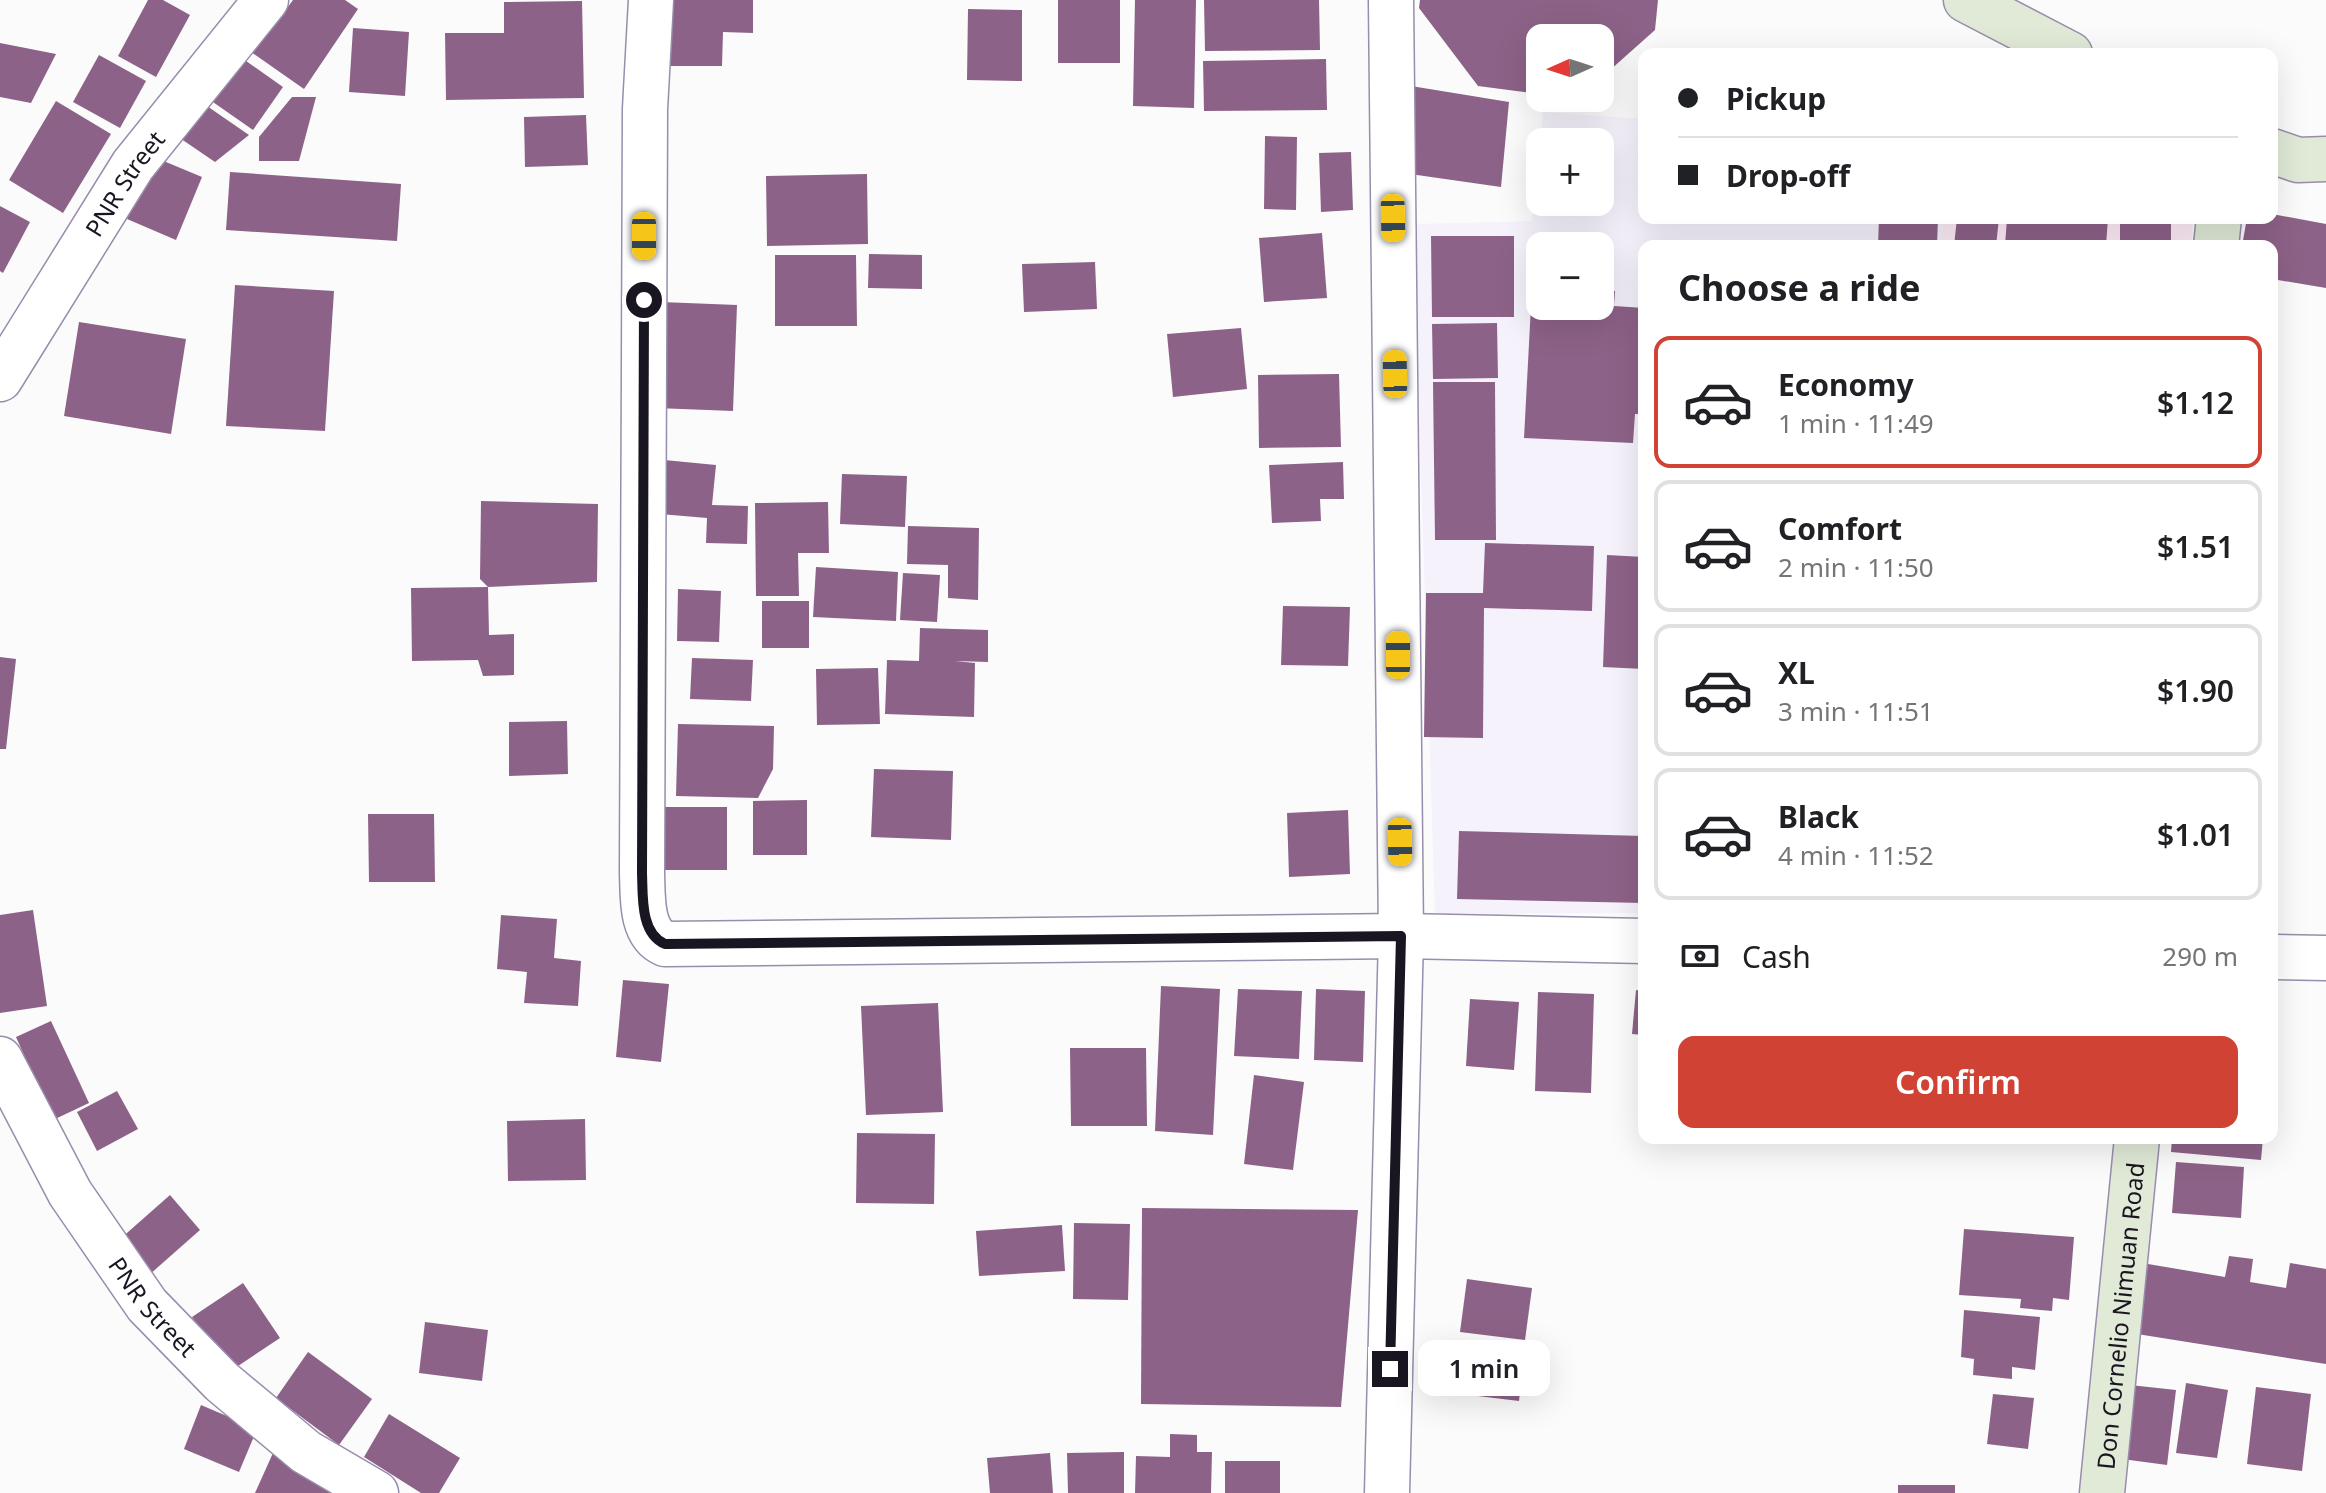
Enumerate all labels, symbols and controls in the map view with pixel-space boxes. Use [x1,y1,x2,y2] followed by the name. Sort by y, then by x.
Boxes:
[1526,24,1614,112] north arrow
[1526,24,1614,320] map controls
[1726,78,1826,119] text: Pickup
[77,123,172,242] street label: PNR Street
[1526,128,1614,216] button: +
[1726,155,1850,196] text: Drop-off
[1381,194,1405,242] car
[632,212,656,260] car
[1526,232,1614,320] button: −
[1678,263,1920,312] text: Choose a ride
[626,282,662,318] route start
[1383,350,1407,398] car
[1778,364,1914,405] text: Economy
[1682,366,1754,438] icon: car
[2157,382,2234,423] text: $1.12
[1778,405,1934,441] text: 1 min · 11:49
[1778,508,1902,549] text: Comfort
[1682,510,1754,582] icon: car
[2157,526,2234,567] text: $1.51
[1778,549,1934,585] text: 2 min · 11:50
[1386,631,1410,679] car
[1778,652,1815,693] text: XL
[1682,654,1754,726] icon: car
[2157,670,2234,711] text: $1.90
[1778,693,1934,729] text: 3 min · 11:51
[1778,796,1859,837] text: Black
[1682,798,1754,870] icon: car
[2157,814,2234,855] text: $1.01
[1388,818,1412,866] car
[1778,837,1934,873] text: 4 min · 11:52
[1678,934,1722,978] icon: cash
[1742,936,1811,977] text: Cash
[2162,938,2238,974] text: 290 m
[1678,1036,2238,1128] button: Confirm
[2088,1161,2151,1471] street label: Don Cornelio Nimuan Road
[102,1250,205,1364] street label: PNR Street
[1418,1341,1550,1397] callout: 1 min
[1449,1350,1519,1386] text: 1 min
[1372,1351,1408,1387] route end

